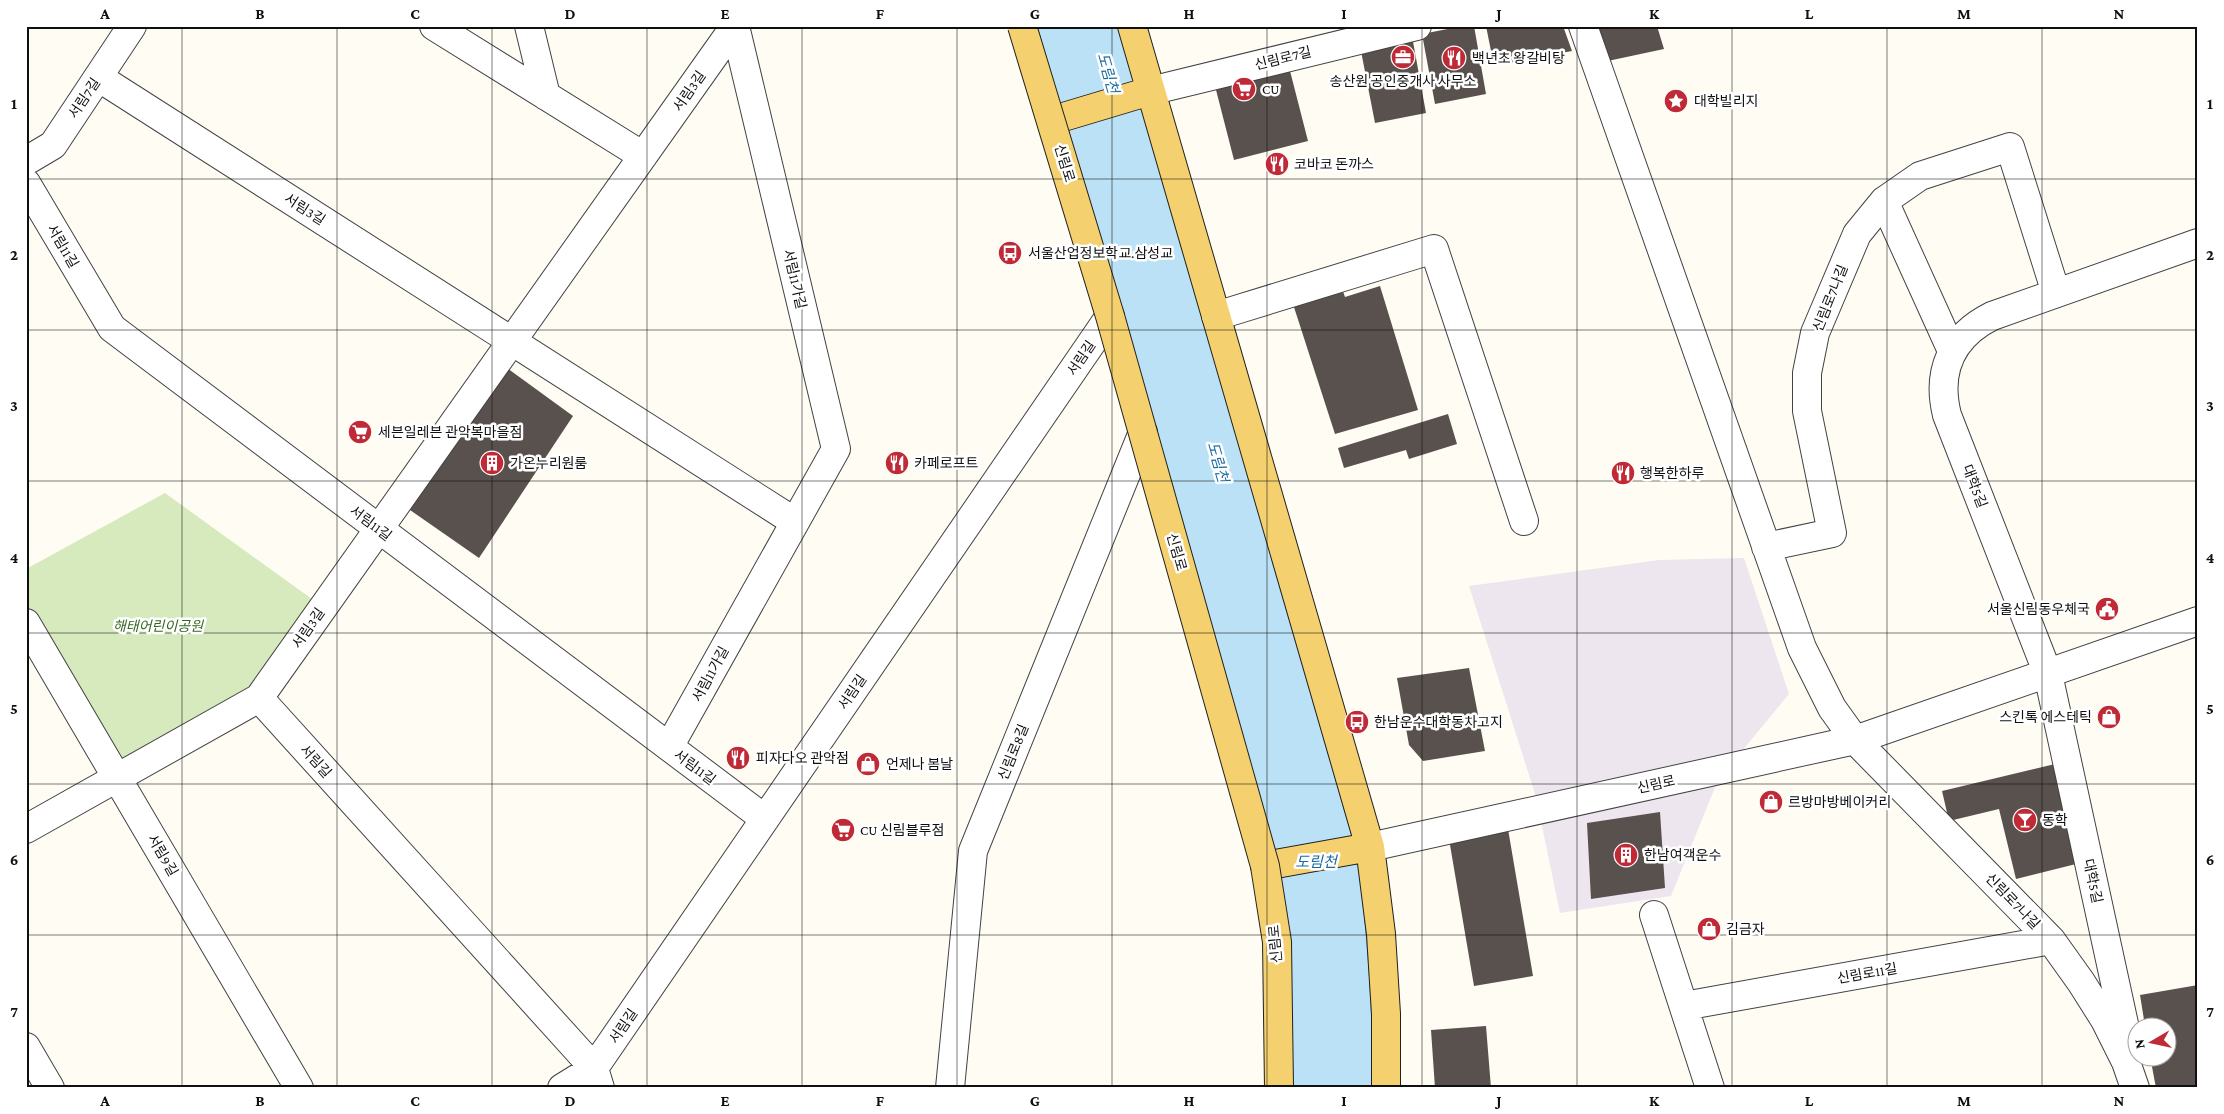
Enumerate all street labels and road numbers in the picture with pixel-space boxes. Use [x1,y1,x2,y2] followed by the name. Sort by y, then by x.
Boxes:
[1253,43,1313,73] street label: 신림로7길
[669,68,709,114] street label: 서림3길
[65,75,103,121] street label: 서림7길
[1052,142,1078,184] street label: 신림로
[282,190,328,228] street label: 서림3길
[44,221,82,271] street label: 서림11길
[780,248,810,310] street label: 서림11가길
[1809,262,1851,334] street label: 신림로7나길
[1064,338,1098,378] street label: 서림길
[1959,462,1991,510] street label: 대학5길
[347,502,395,544] street label: 서림11길
[1164,531,1190,573] street label: 신림로
[288,605,328,651] street label: 서림3길
[688,644,732,704] street label: 서림11가길
[835,672,869,712] street label: 서림길
[995,722,1031,782] street label: 신림로8길
[297,741,335,781] street label: 서림길
[671,746,719,788] street label: 서림11길
[1635,772,1677,796] street label: 신림로
[145,831,181,879] street label: 서림9길
[2080,857,2106,905] street label: 대학5길
[1983,870,2043,932] street label: 신림로7나길
[1265,924,1285,964] street label: 신림로
[1836,960,1898,986] street label: 신림로11길
[606,1006,640,1046] street label: 서림길

